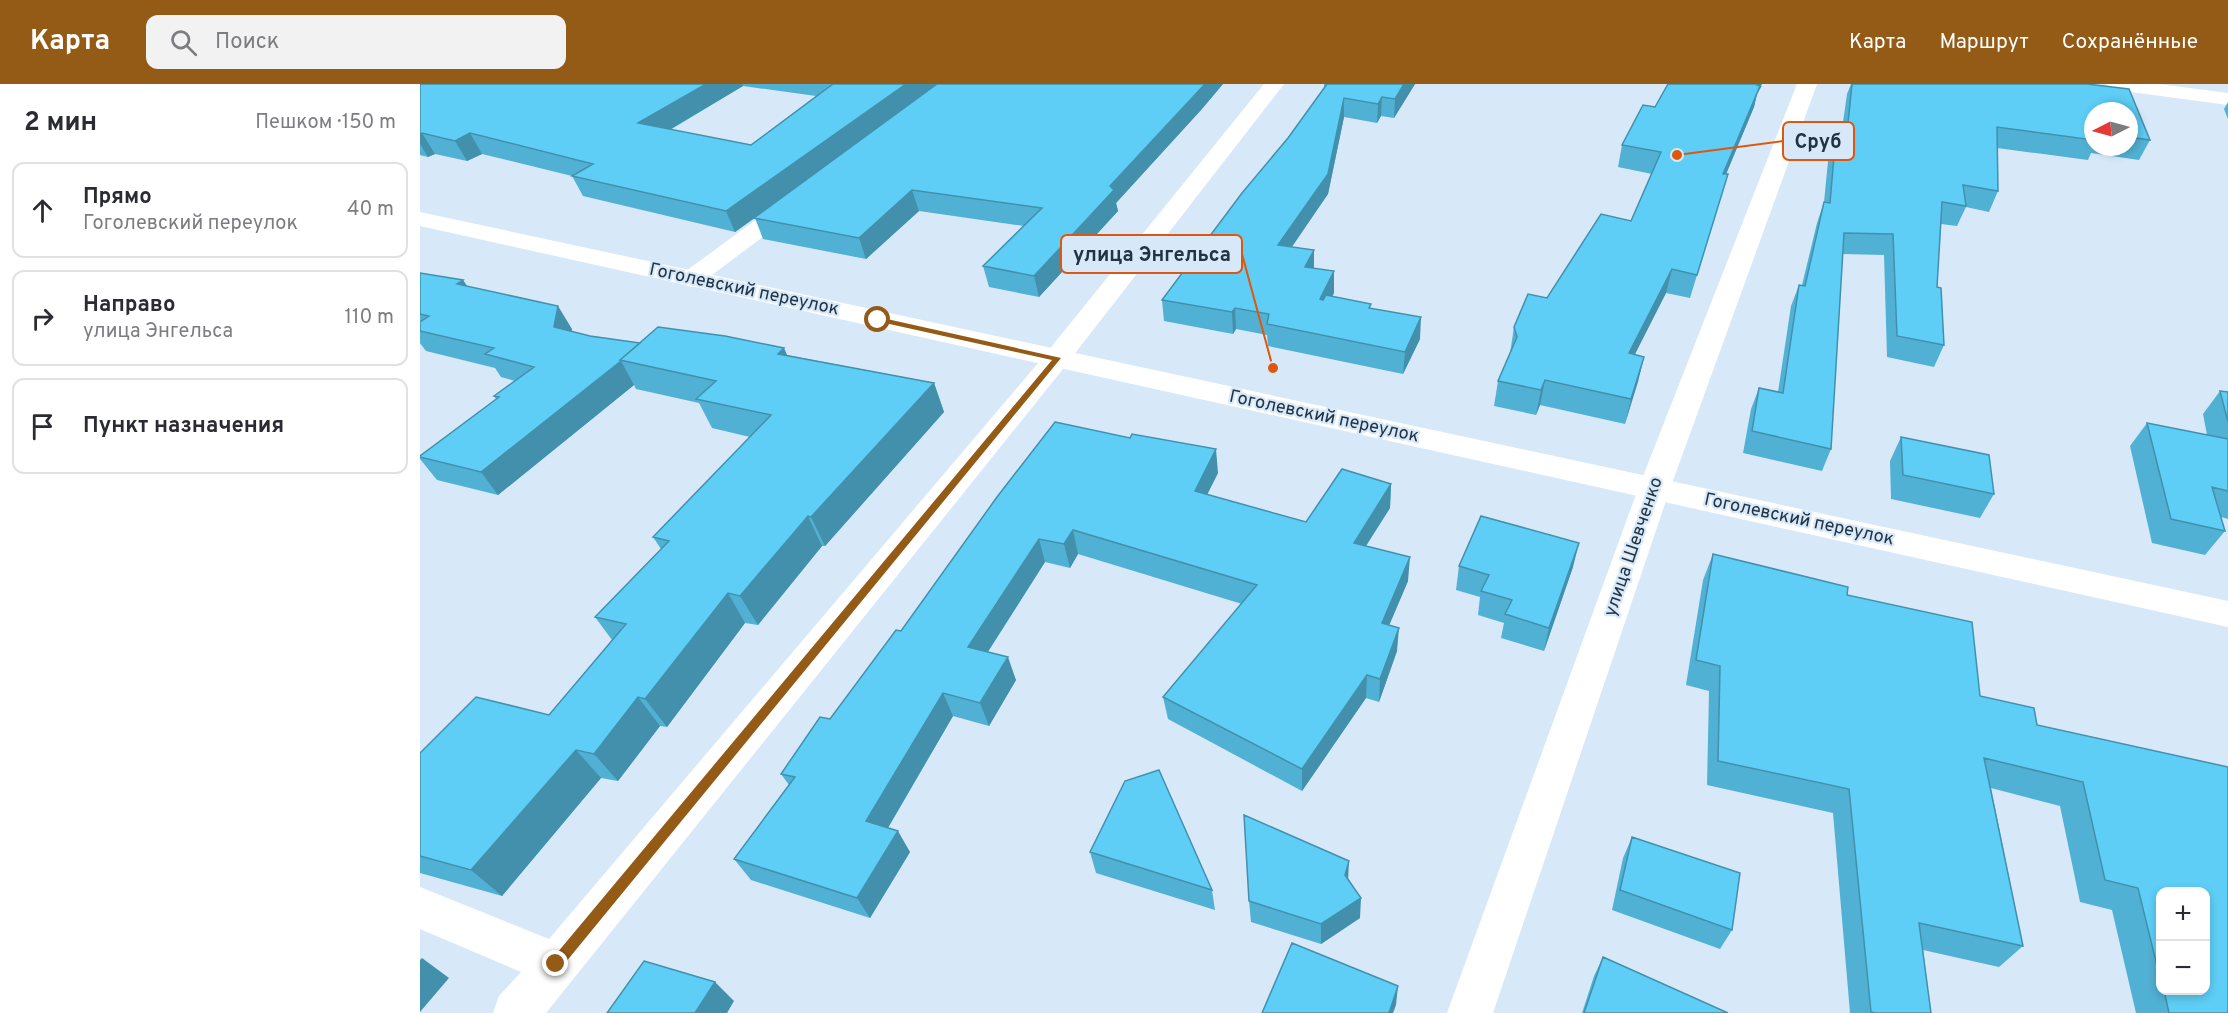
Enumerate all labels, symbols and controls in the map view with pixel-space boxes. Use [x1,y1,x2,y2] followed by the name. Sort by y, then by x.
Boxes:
[146,15,566,69] search box
[30,24,110,60] text: Карта
[167,26,200,59] icon: search
[215,29,279,56] text: Поиск
[1849,29,1906,56] text: Карта
[1939,29,2029,56] text: Маршрут
[2062,29,2198,56] text: Сохранённые
[2084,102,2138,156] north arrow
[24,107,97,140] text: 2 мин
[255,110,396,136] text: Пешком · 150 m
[1783,122,1854,160] callout: Сруб
[1795,130,1841,156] text: Сруб
[83,184,152,211] text: Прямо
[26,194,59,227] icon: ahead
[347,197,394,223] text: 40 m
[83,211,298,237] text: Гоголевский переулок
[1061,235,1242,273] callout: улица Энгельса
[1073,243,1231,269] text: улица Энгельса
[647,259,841,321] street label: Гоголевский переулок
[83,292,175,319] text: Направо
[26,302,59,335] icon: right
[345,305,394,331] text: 110 m
[864,306,890,332] route start
[83,319,233,345] text: улица Энгельса
[1227,386,1421,448] street label: Гоголевский переулок
[26,410,59,443] icon: arrive
[83,413,284,440] text: Пункт назначения
[1599,474,1669,620] street label: улица Шевченко
[1702,489,1896,551] street label: Гоголевский переулок
[2156,887,2210,995] map controls
[2156,887,2210,941] button: +
[2156,941,2210,995] button: −
[542,950,568,976] route end

